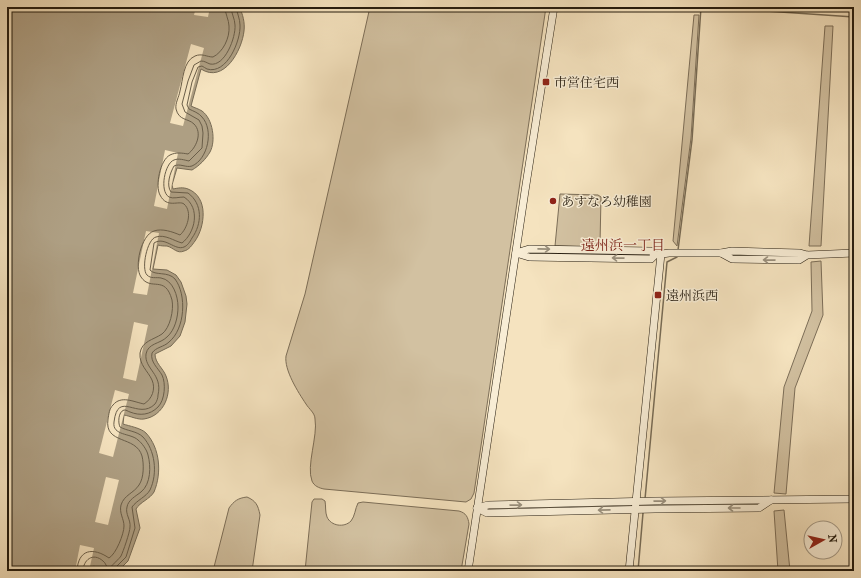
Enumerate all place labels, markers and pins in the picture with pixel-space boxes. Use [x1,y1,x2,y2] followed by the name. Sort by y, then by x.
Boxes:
[554,75,619,90] place label: 市営住宅西
[541,77,551,87] marker: 市営住宅西
[561,194,652,209] place label: あすなろ幼稚園
[548,196,558,206] marker: あすなろ幼稚園
[666,288,718,303] place label: 遠州浜西
[653,290,663,300] marker: 遠州浜西

